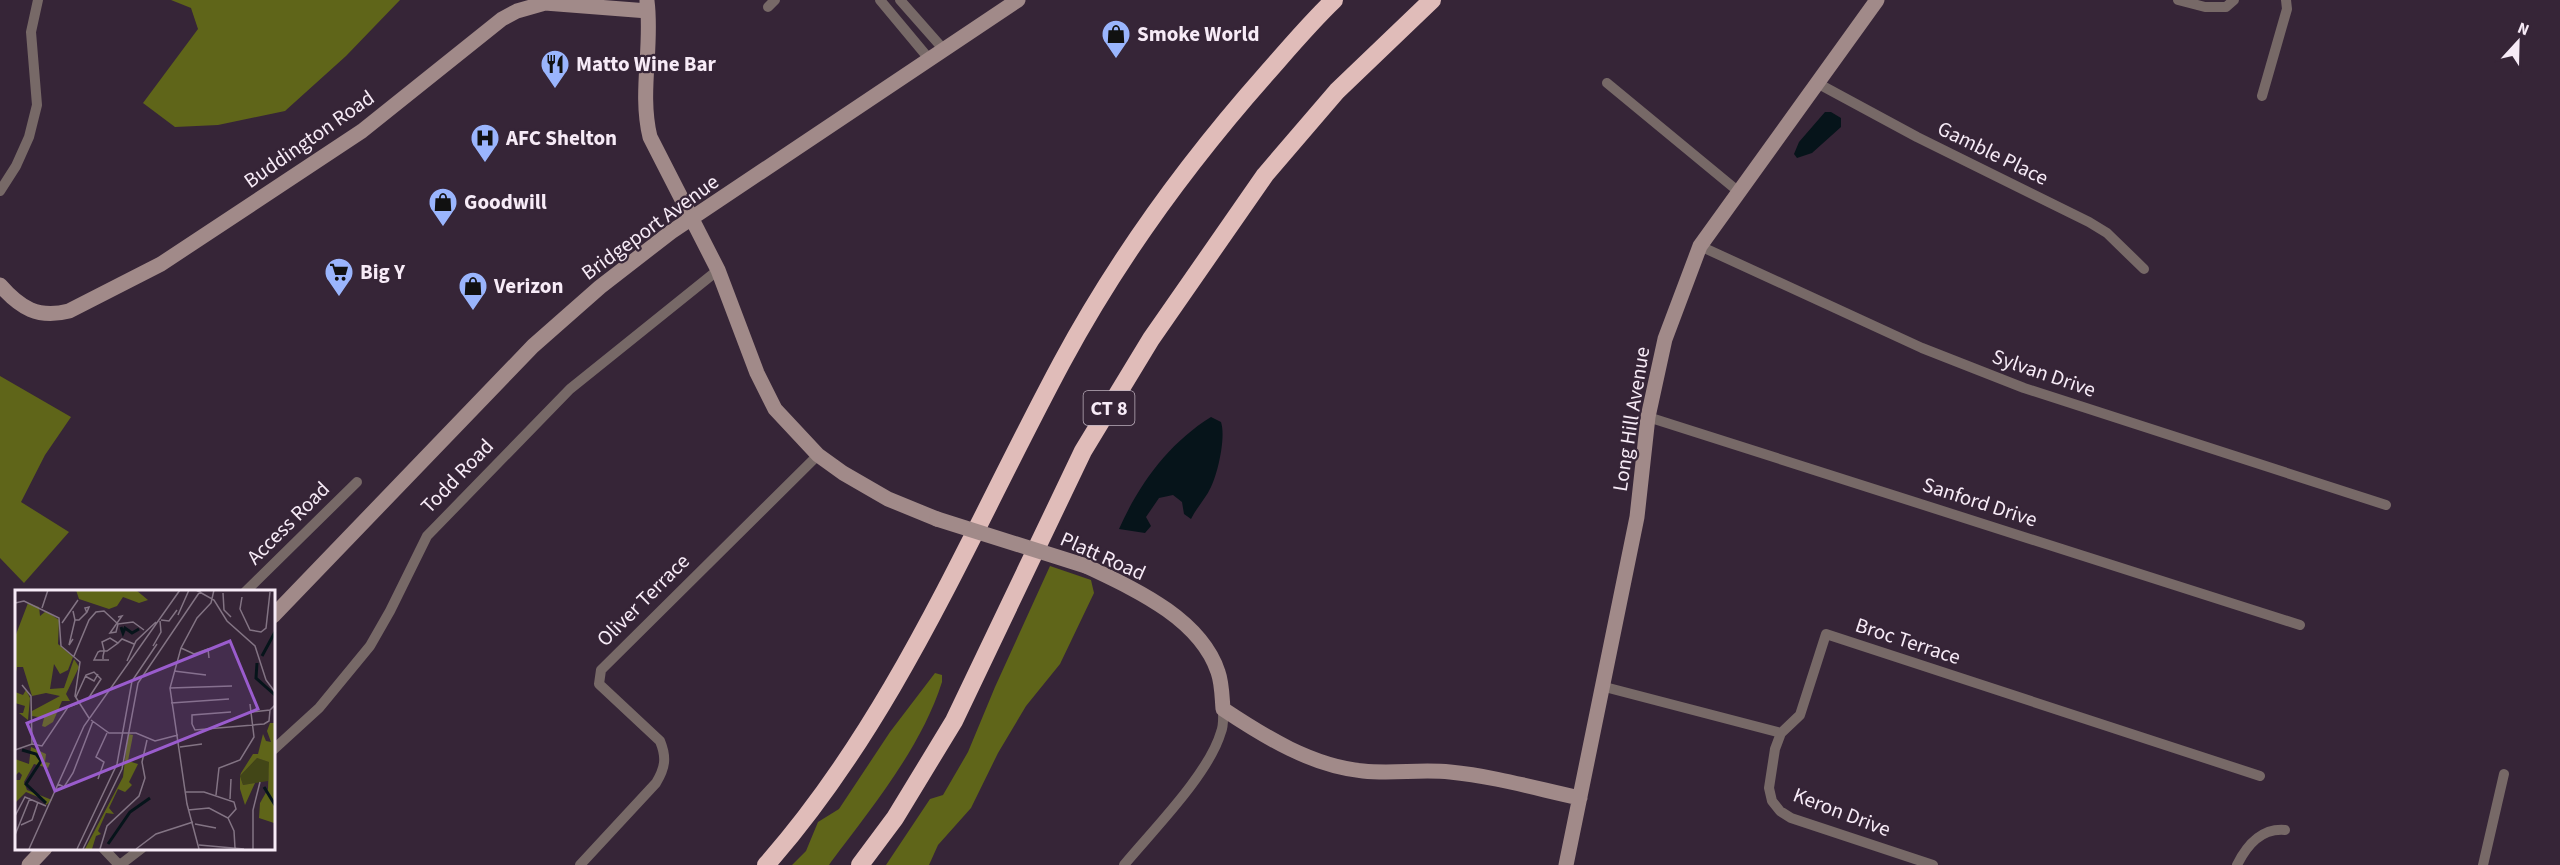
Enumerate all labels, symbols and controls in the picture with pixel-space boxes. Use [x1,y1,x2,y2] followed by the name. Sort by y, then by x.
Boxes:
[2488,12,2548,72] north arrow
[2514,17,2532,41] text: N
[1100,18,1132,60] shop icon: Smoke World
[1137,19,1259,49] place label: Smoke World
[539,48,571,90] restaurant icon: Matto Wine Bar
[576,49,717,79] place label: Matto Wine Bar
[238,83,380,195] street label: Buddington Road
[1933,113,2053,193] street label: Gamble Place
[469,122,501,164] hospital icon: AFC Shelton
[505,123,617,153] place label: AFC Shelton
[575,167,725,287] street label: Bridgeport Avenue
[427,186,459,228] shop icon: Goodwill
[464,187,547,217] place label: Goodwill
[323,256,355,298] supermarket icon: Big Y
[360,257,406,287] place label: Big Y
[457,270,489,312] shop icon: Verizon
[493,271,563,301] place label: Verizon
[1988,341,2100,405] street label: Sylvan Drive
[1605,344,1657,494] street label: Long Hill Avenue
[1084,391,1134,425] road number: CT 8
[414,432,500,520] street label: Todd Road
[1919,469,2041,535] street label: Sanford Drive
[240,475,336,571] street label: Access Road
[1056,524,1150,588] street label: Platt Road
[590,547,696,653] street label: Oliver Terrace
[15,590,274,850] inset map
[1851,610,1965,672] street label: Broc Terrace
[1789,780,1895,844] street label: Keron Drive

